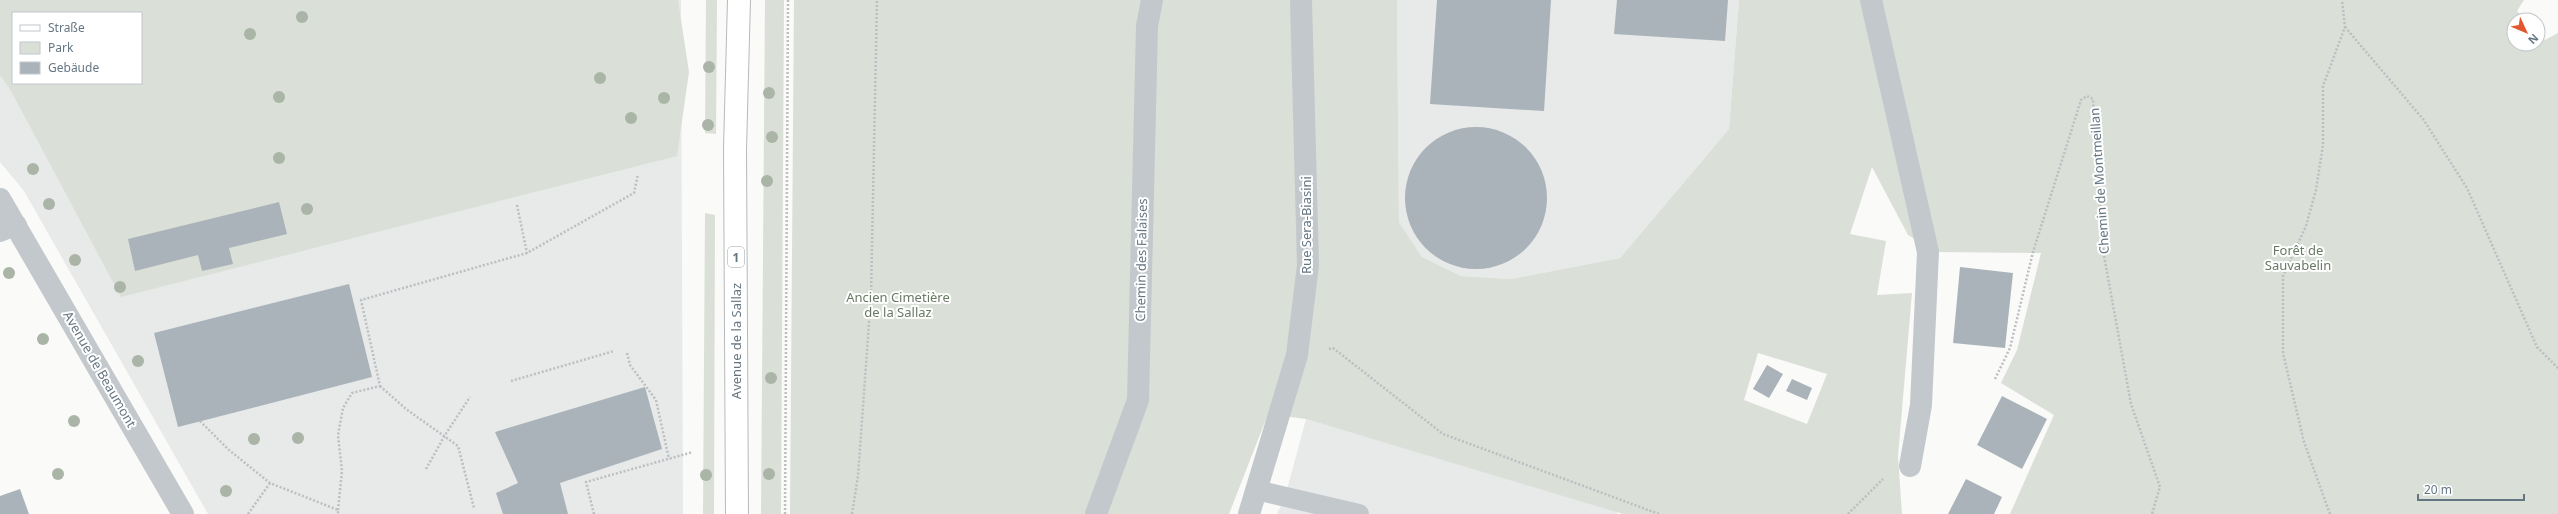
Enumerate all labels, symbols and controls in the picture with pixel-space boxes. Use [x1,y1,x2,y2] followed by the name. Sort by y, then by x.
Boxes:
[12,12,142,84] legend
[2506,12,2546,52] north arrow
[48,19,85,36] text: Straße
[2525,31,2542,48] text: N
[48,39,74,56] text: Park
[48,59,99,76] text: Gebäude
[2085,107,2113,255] street label: Chemin de Montmeillan
[1297,176,1315,274] street label: Rue Sera-Biasini
[1131,198,1151,322] street label: Chemin des Falaises
[2265,241,2331,274] park label: Forêt de Sauvabelin
[728,247,744,267] road number: 1
[727,283,745,399] street label: Avenue de la Sallaz
[846,288,950,321] park label: Ancien Cimetière de la Sallaz
[59,308,141,431] street label: Avenue de Beaumont
[2418,476,2524,502] scale bar
[2424,481,2452,498] text: 20 m

